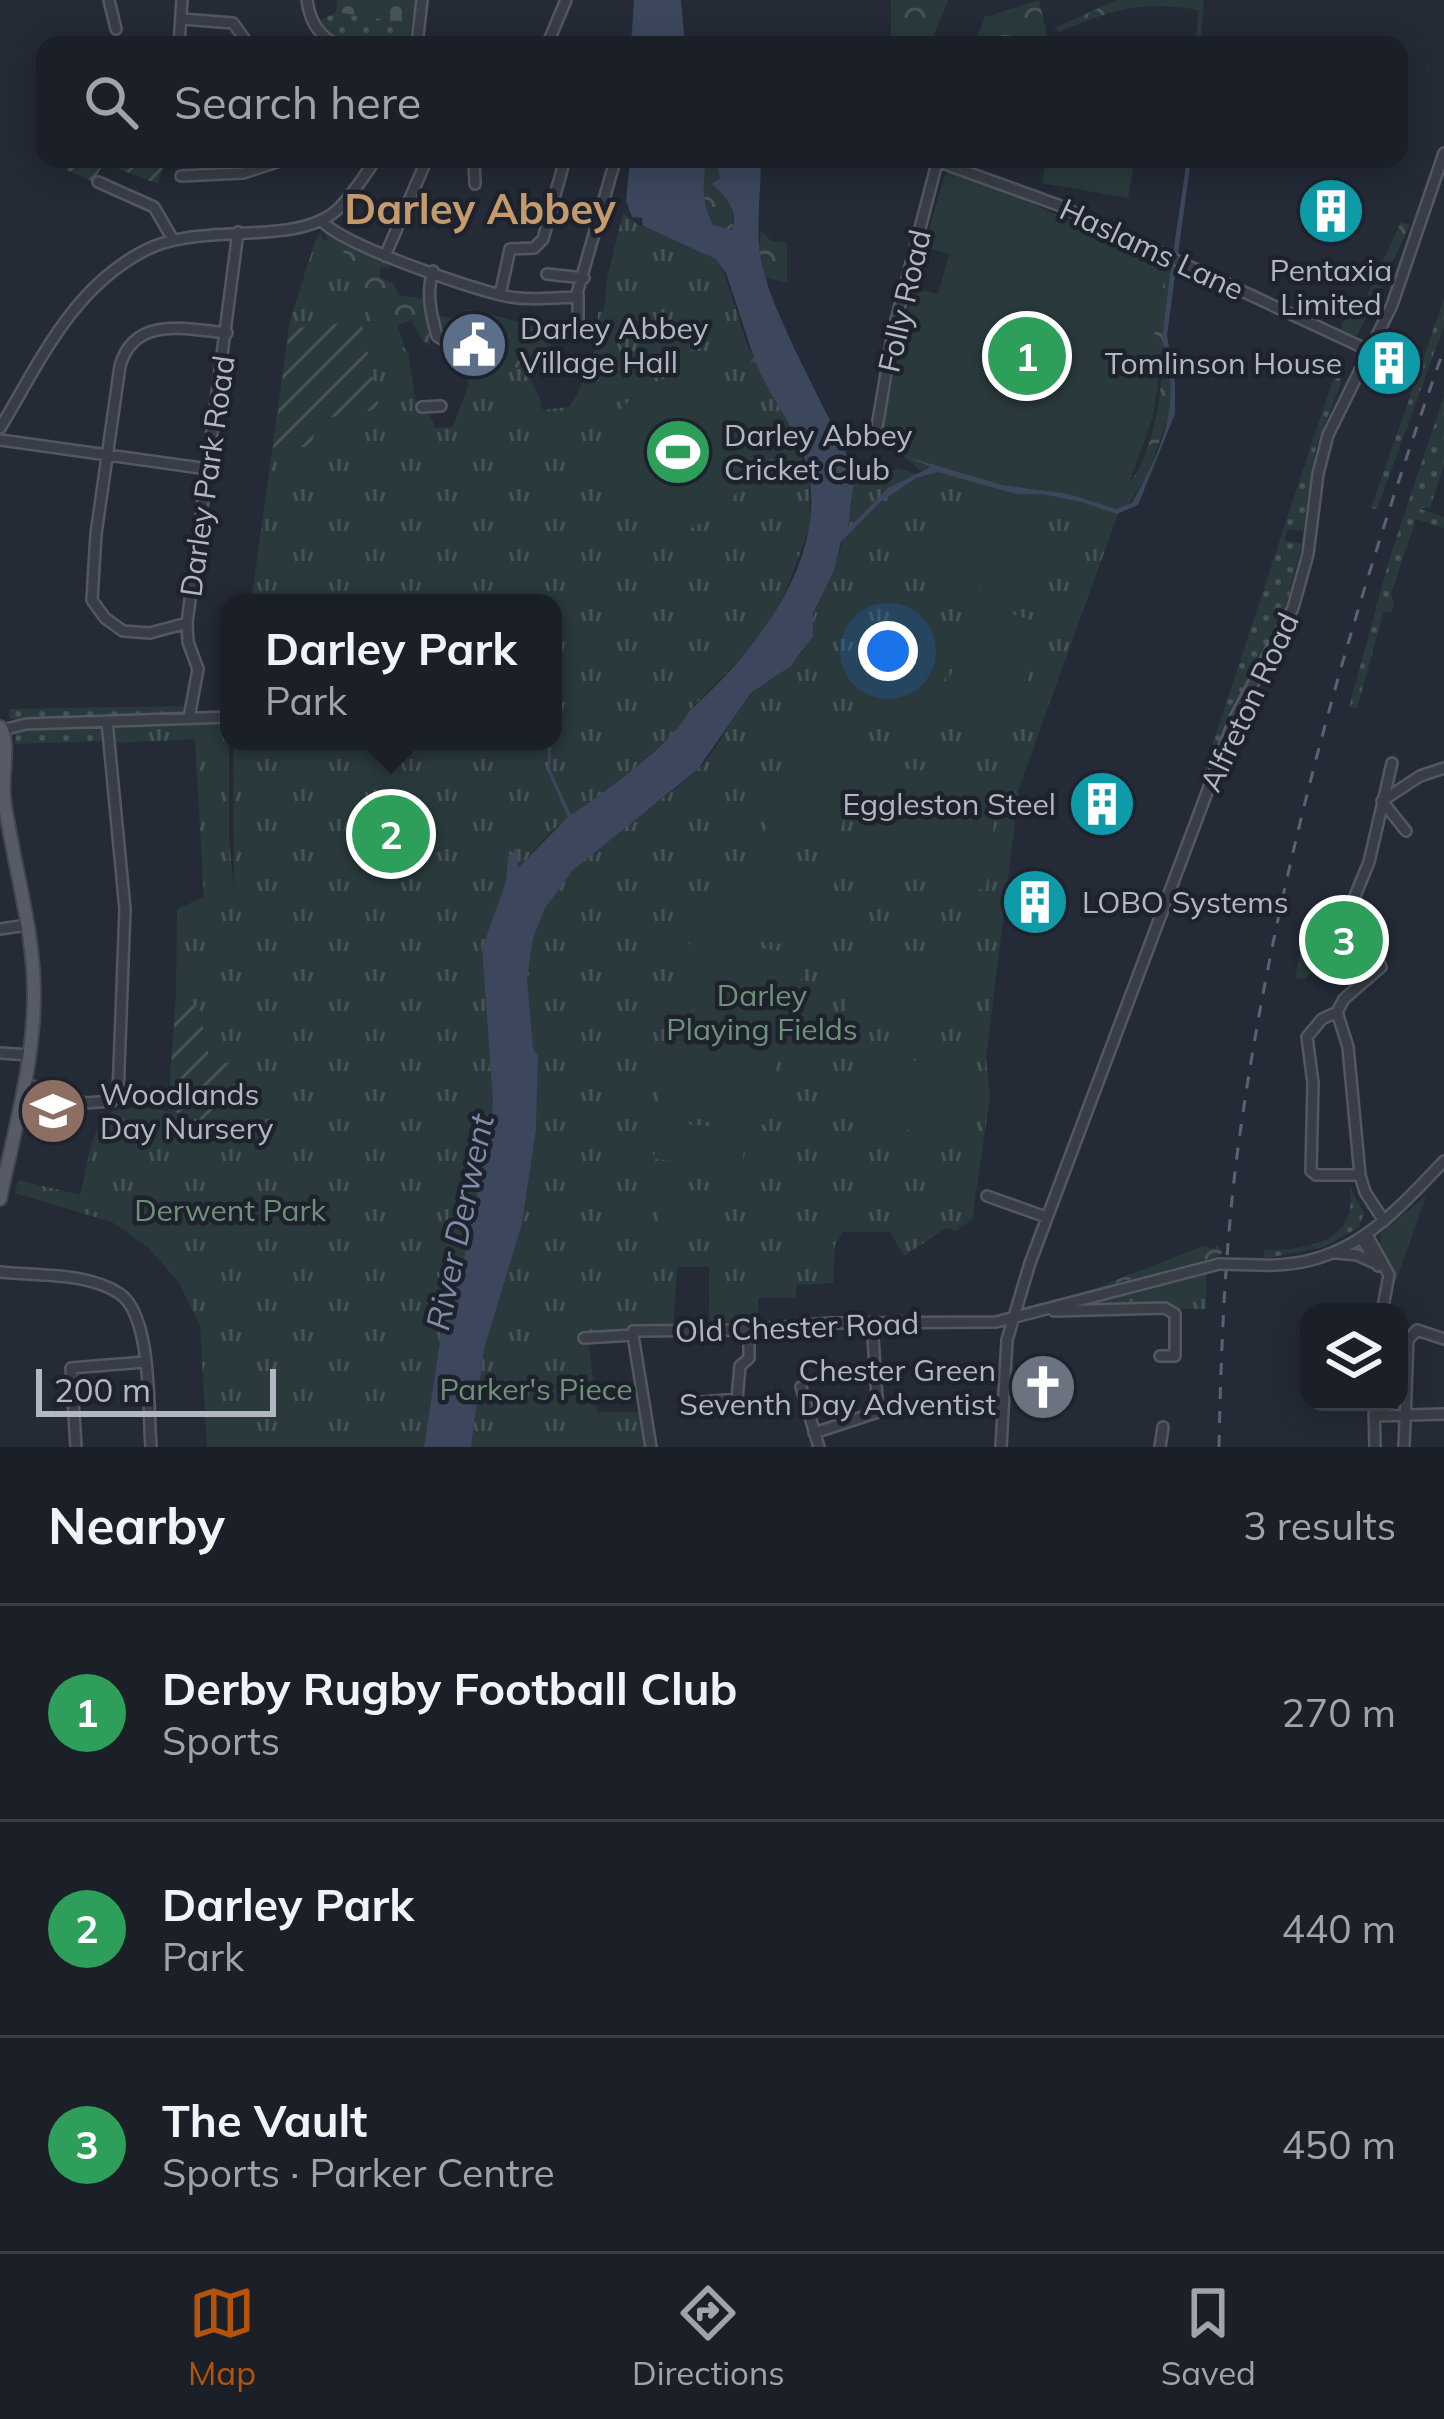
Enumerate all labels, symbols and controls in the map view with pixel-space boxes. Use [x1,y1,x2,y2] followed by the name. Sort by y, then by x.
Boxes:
[36,36,1408,168] search box
[78,69,144,135] icon: search
[174,74,421,130] text: Search here
[1296,176,1366,246] building icon: Pentaxia Limited
[344,182,616,235] district label: Darley Abbey
[1054,190,1250,308] street label: Haslams Lane
[869,226,939,376] street label: Folly Road
[1270,251,1392,323] place label: Pentaxia Limited
[520,309,709,381] place label: Darley Abbey Village Hall
[439,310,509,380] public building icon: Darley Abbey Village Hall
[988,311,1066,401] pin: 1
[1354,328,1424,398] building icon: Tomlinson House
[1105,344,1342,382] place label: Tomlinson House
[171,353,243,599] street label: Darley Park Road
[724,416,913,488] place label: Darley Abbey Cricket Club
[643,417,713,487] sports icon: Darley Abbey Cricket Club
[220,594,562,750] popup
[1191,607,1307,797] street label: Alfreton Road
[265,620,517,676] text: Darley Park
[858,621,918,681] your location
[265,676,347,725] text: Park
[1067,769,1137,839] building icon: Eggleston Steel
[842,785,1056,823] place label: Eggleston Steel
[352,789,430,879] pin: 2
[1000,867,1070,937] building icon: LOBO Systems
[1082,883,1289,921] place label: LOBO Systems
[1305,895,1383,985] pin: 3
[666,976,858,1048] park label: Darley Playing Fields
[100,1075,273,1147] place label: Woodlands Day Nursery
[18,1076,88,1146] school or university icon: Woodlands Day Nursery
[416,1109,502,1334] water label: River Derwent
[134,1191,326,1229] park label: Derwent Park
[1300,1303,1408,1411] map controls
[1300,1303,1408,1411] button: layers
[674,1304,920,1350] street label: Old Chester Road
[679,1351,996,1423] place label: Chester Green Seventh Day Adventist
[1008,1352,1078,1422] church icon: Chester Green Seventh Day Adventist
[36,1363,276,1416] scale bar
[54,1369,151,1410] text: 200 m
[439,1370,633,1408] park label: Parker's Piece
[48,1493,225,1557] text: Nearby
[1243,1501,1396,1550] text: 3 results
[162,1660,737,1716] text: Derby Rugby Football Club
[75,1688,99,1737] text: 1
[1281,1688,1396,1737] text: 270 m
[162,1716,280,1765] text: Sports
[162,1876,414,1932] text: Darley Park
[75,1904,99,1953] text: 2
[1281,1904,1396,1953] text: 440 m
[162,1932,244,1981] text: Park
[162,2092,367,2148] text: The Vault
[75,2120,99,2169] text: 3
[1281,2120,1396,2169] text: 450 m
[162,2148,555,2197] text: Sports · Parker Centre
[188,2280,256,2393] tab: Map
[632,2280,785,2393] tab: Directions
[1161,2280,1256,2393] tab: Saved

